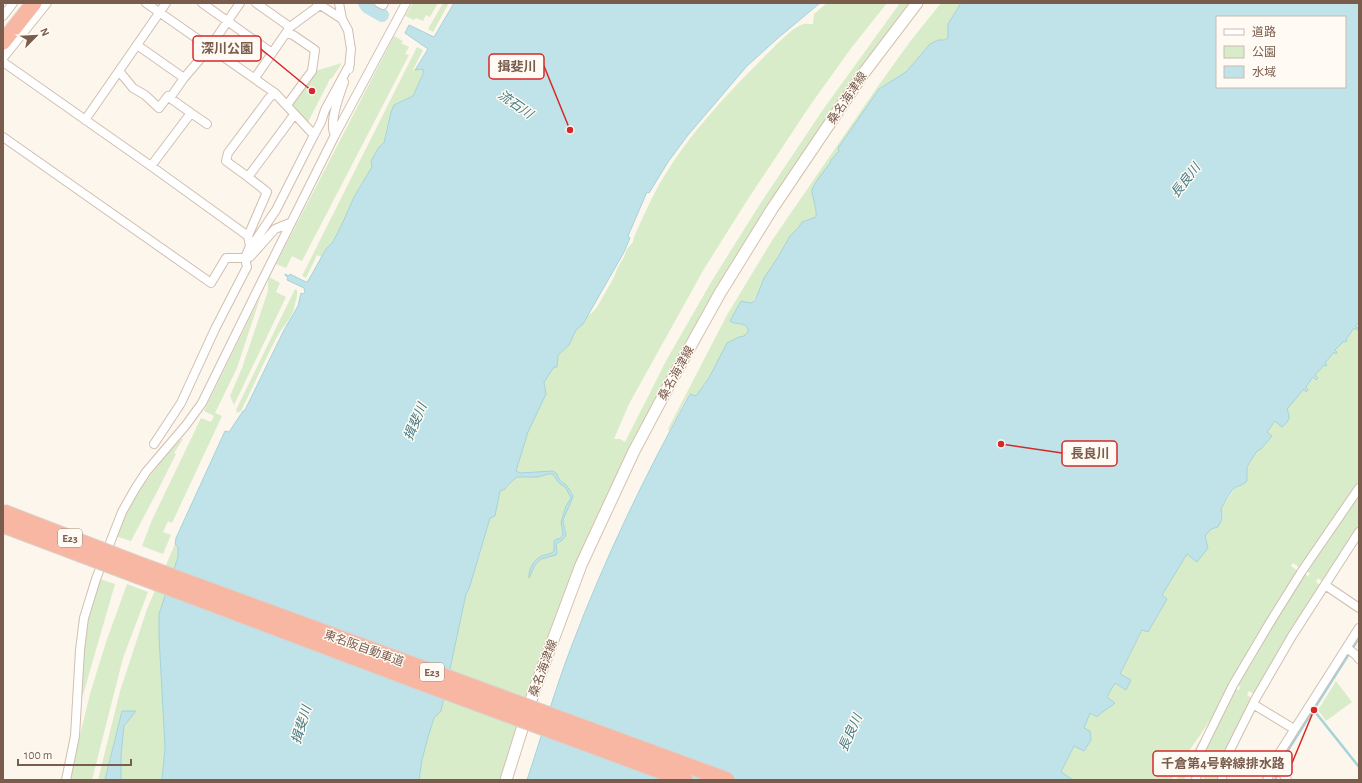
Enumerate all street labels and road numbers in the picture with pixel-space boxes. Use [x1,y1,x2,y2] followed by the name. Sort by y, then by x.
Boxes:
[824,69,869,126] street label: 桑名海津線
[655,343,696,402] street label: 桑名海津線
[58,529,82,547] road number: E23
[322,627,406,668] street label: 東名阪自動車道
[526,637,559,698] street label: 桑名海津線
[420,663,444,681] road number: E23

